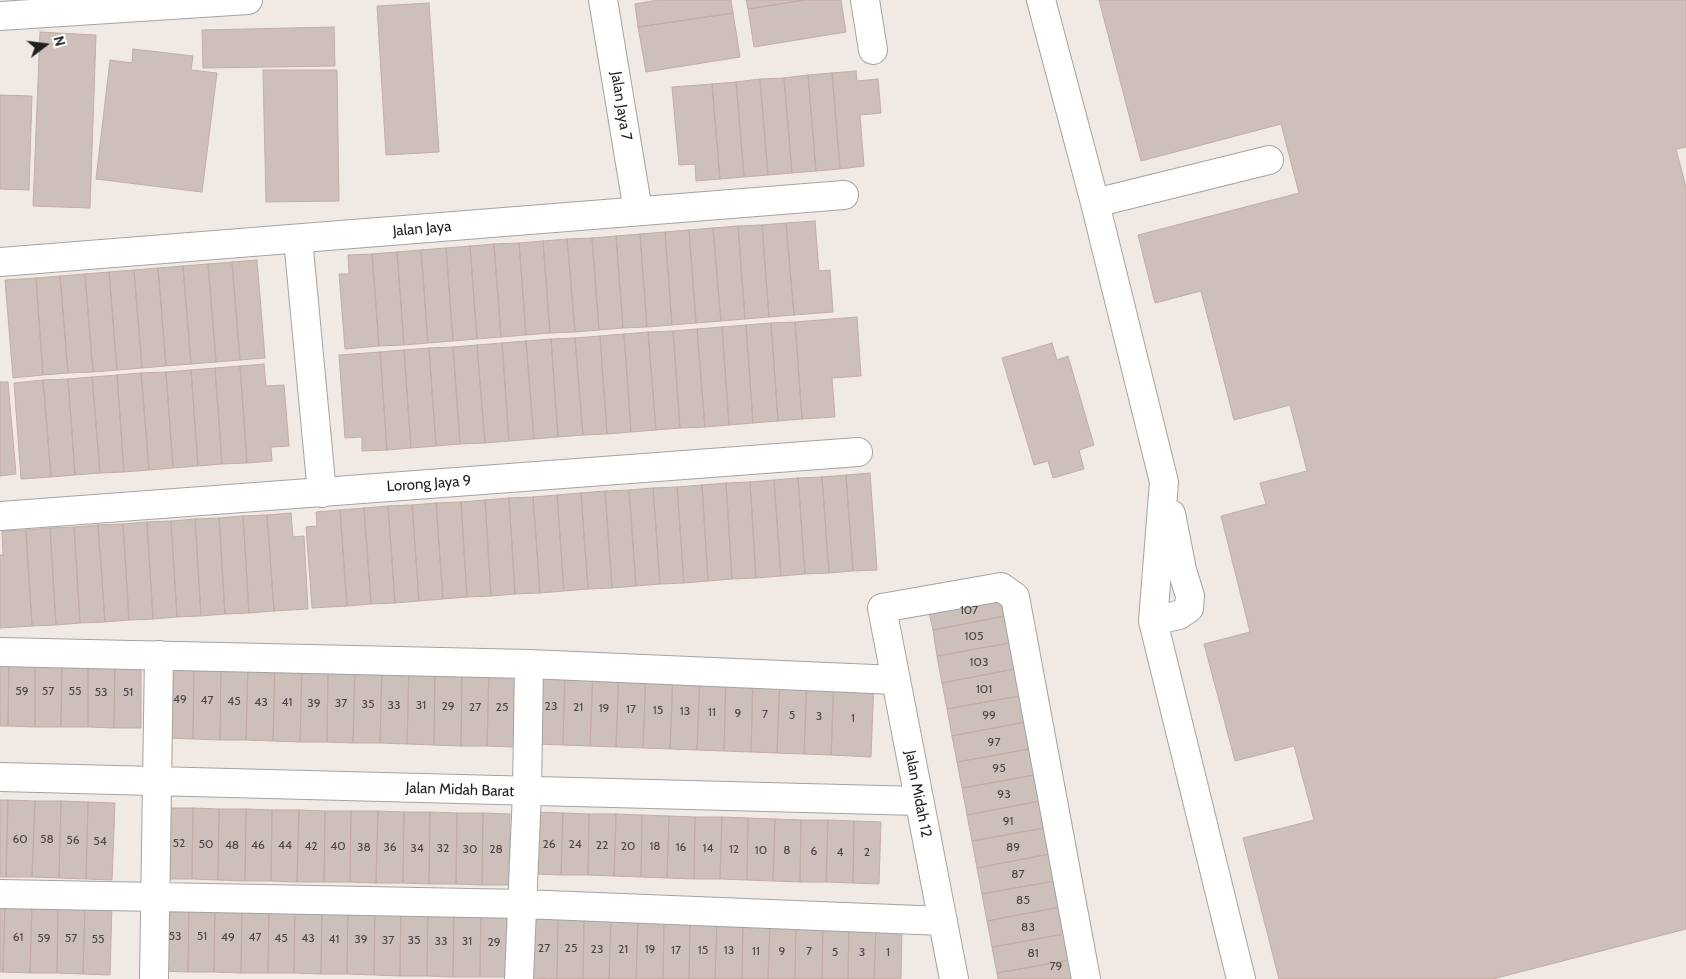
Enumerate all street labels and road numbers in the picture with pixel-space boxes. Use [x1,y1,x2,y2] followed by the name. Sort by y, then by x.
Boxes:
[607,70,635,142] street label: Jalan Jaya 7
[392,217,452,241] street label: Jalan Jaya
[386,472,472,496] street label: Lorong Jaya 9
[901,749,935,839] street label: Jalan Midah 12
[405,779,515,801] street label: Jalan Midah Barat

